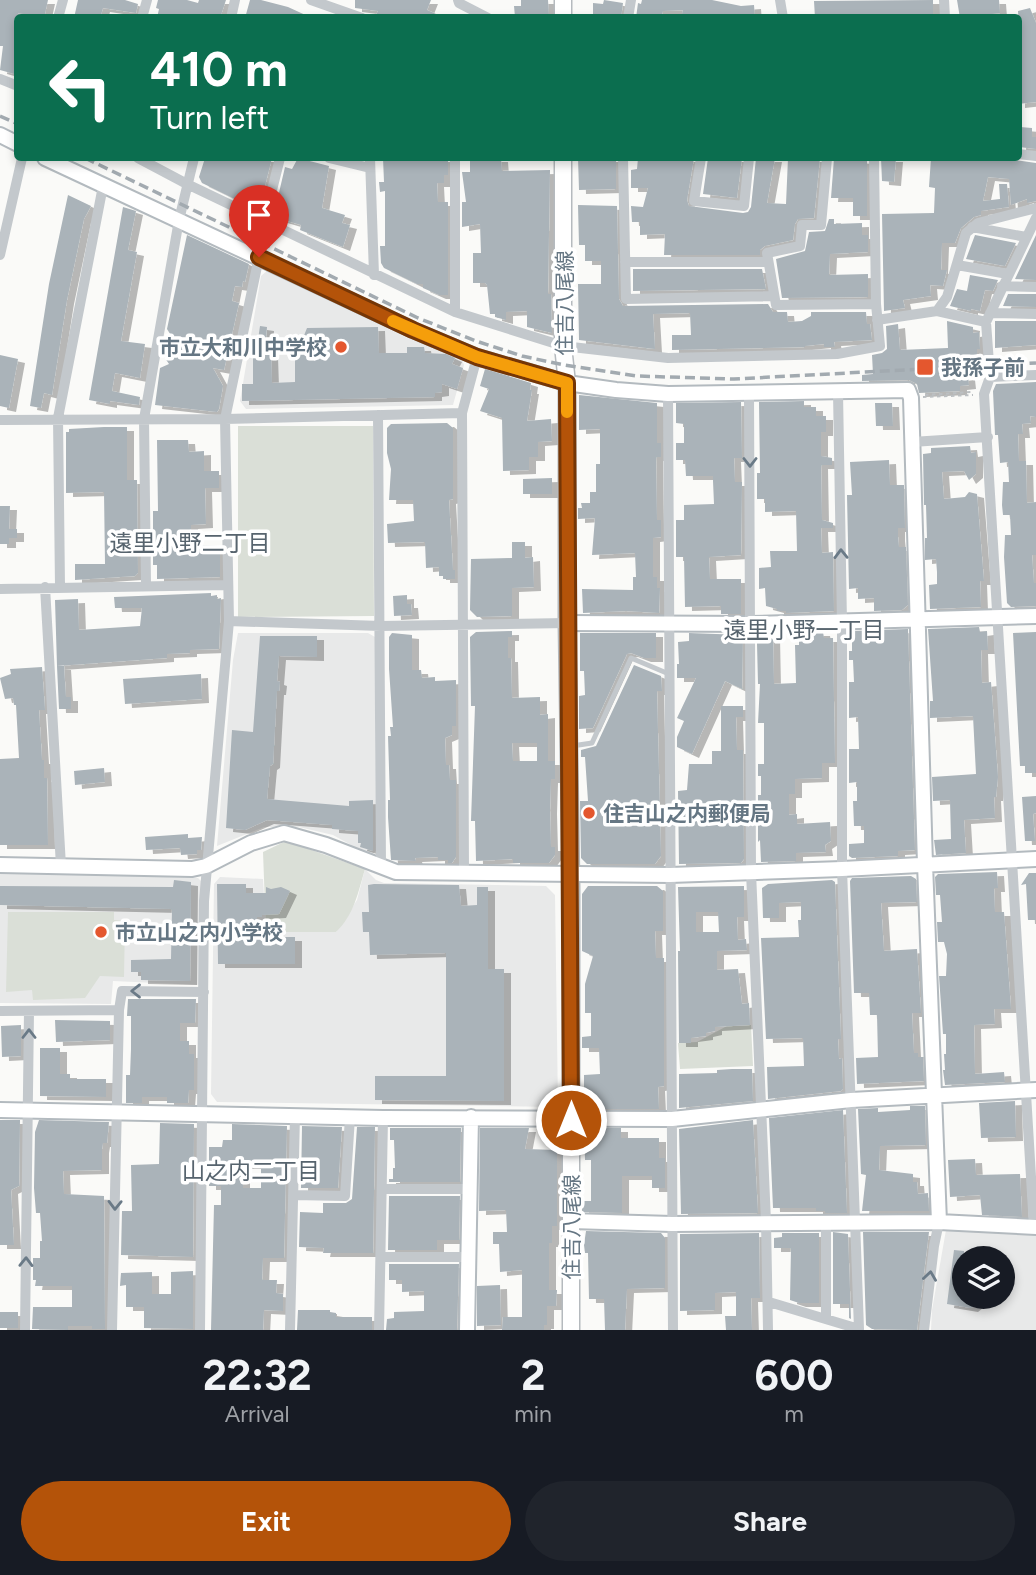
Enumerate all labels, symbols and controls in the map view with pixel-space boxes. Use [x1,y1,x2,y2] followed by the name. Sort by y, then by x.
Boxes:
[150,39,288,98] text: 410 m
[35,42,126,133] icon: left
[150,99,269,137] text: Turn left
[229,185,289,257] pin
[240,196,278,234] icon: arrive
[552,251,577,356] street label: 住吉八尾線
[159,335,327,360] place label: 市立大和川中学校
[333,339,349,355] marker: 市立大和川中学校
[941,355,1025,380] place label: 我孫子前
[915,357,935,377] marker: 我孫子前
[742,457,758,468] one-way arrow
[110,529,271,557] district label: 遠里小野二丁目
[833,549,849,559] one-way arrow
[724,616,885,644] district label: 遠里小野一丁目
[603,801,771,826] place label: 住吉山之内郵便局
[581,805,597,821] marker: 住吉山之内郵便局
[115,920,283,945] place label: 市立山之内小学校
[93,924,109,940] marker: 市立山之内小学校
[130,983,140,999] one-way arrow
[21,1029,37,1039] one-way arrow
[534,1083,608,1157] position arrow
[182,1157,320,1185] district label: 山之内二丁目
[559,1175,584,1280] street label: 住吉八尾線
[107,1199,122,1210] one-way arrow
[952,1246,1015,1309] map controls
[952,1246,1015,1309] button: layers
[18,1256,34,1267] one-way arrow
[922,1270,937,1281] one-way arrow
[203,1350,312,1401] text: 22:32
[521,1350,545,1401] text: 2
[755,1350,833,1401] text: 600
[225,1400,290,1428] text: Arrival
[514,1400,552,1428] text: min
[784,1400,804,1428] text: m
[21,1481,511,1561] button: Exit
[525,1481,1015,1561] button: Share

